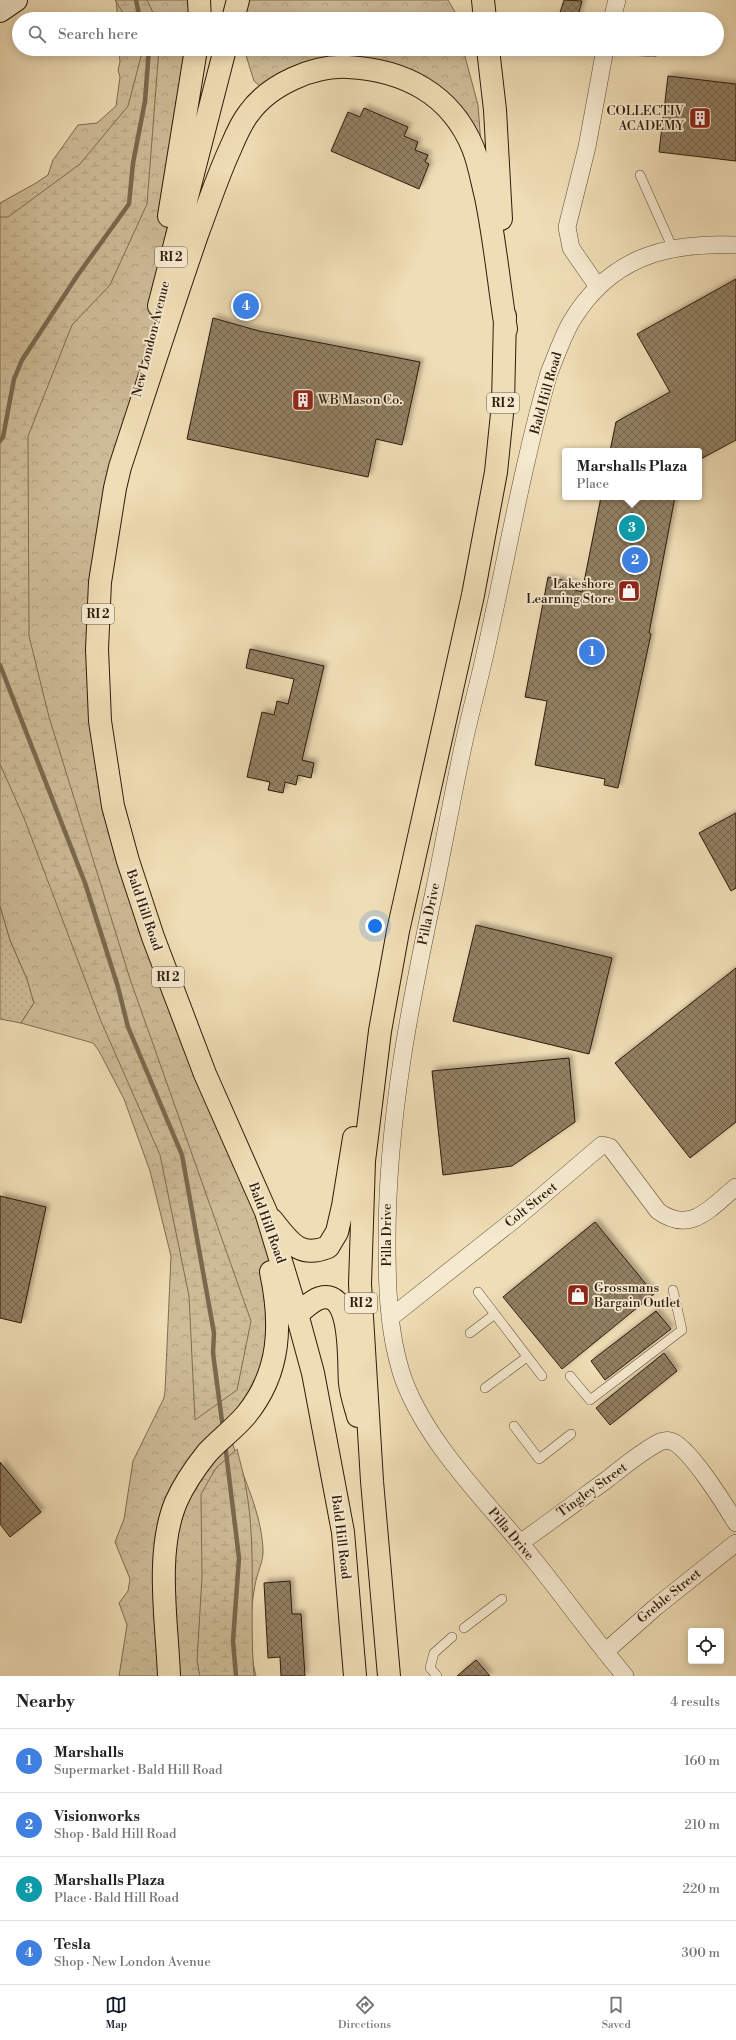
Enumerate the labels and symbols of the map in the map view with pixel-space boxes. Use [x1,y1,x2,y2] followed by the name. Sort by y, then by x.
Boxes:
[607,103,685,134] place label: COLLECTIV ACADEMY
[687,105,713,131] building icon: COLLECTIV ACADEMY
[155,247,187,267] road number: RI 2
[129,279,173,399] street label: New London Avenue
[233,291,259,321] pin: 4
[526,349,566,437] street label: Bald Hill Road
[290,387,316,413] building icon: WB Mason Co.
[317,392,402,408] place label: WB Mason Co.
[487,393,519,413] road number: RI 2
[619,513,645,543] pin: 3
[622,545,648,575] pin: 2
[526,576,614,607] place label: Lakeshore Learning Store
[616,578,642,604] shop icon: Lakeshore Learning Store
[82,604,114,624] road number: RI 2
[579,637,605,667] pin: 1
[122,866,166,953] street label: Bald Hill Road
[415,881,443,947] street label: Pilla Drive
[365,916,385,936] your location
[152,967,184,987] road number: RI 2
[245,1179,289,1266] street label: Bald Hill Road
[502,1179,561,1231] street label: Colt Street
[379,1203,395,1267] street label: Pilla Drive
[593,1280,681,1311] place label: Grossmans Bargain Outlet
[565,1282,591,1308] shop icon: Grossmans Bargain Outlet
[345,1293,377,1313] road number: RI 2
[554,1459,630,1521] street label: Tingley Street
[328,1493,354,1581] street label: Bald Hill Road
[485,1505,538,1564] street label: Pilla Drive
[634,1565,704,1627] street label: Greble Street

